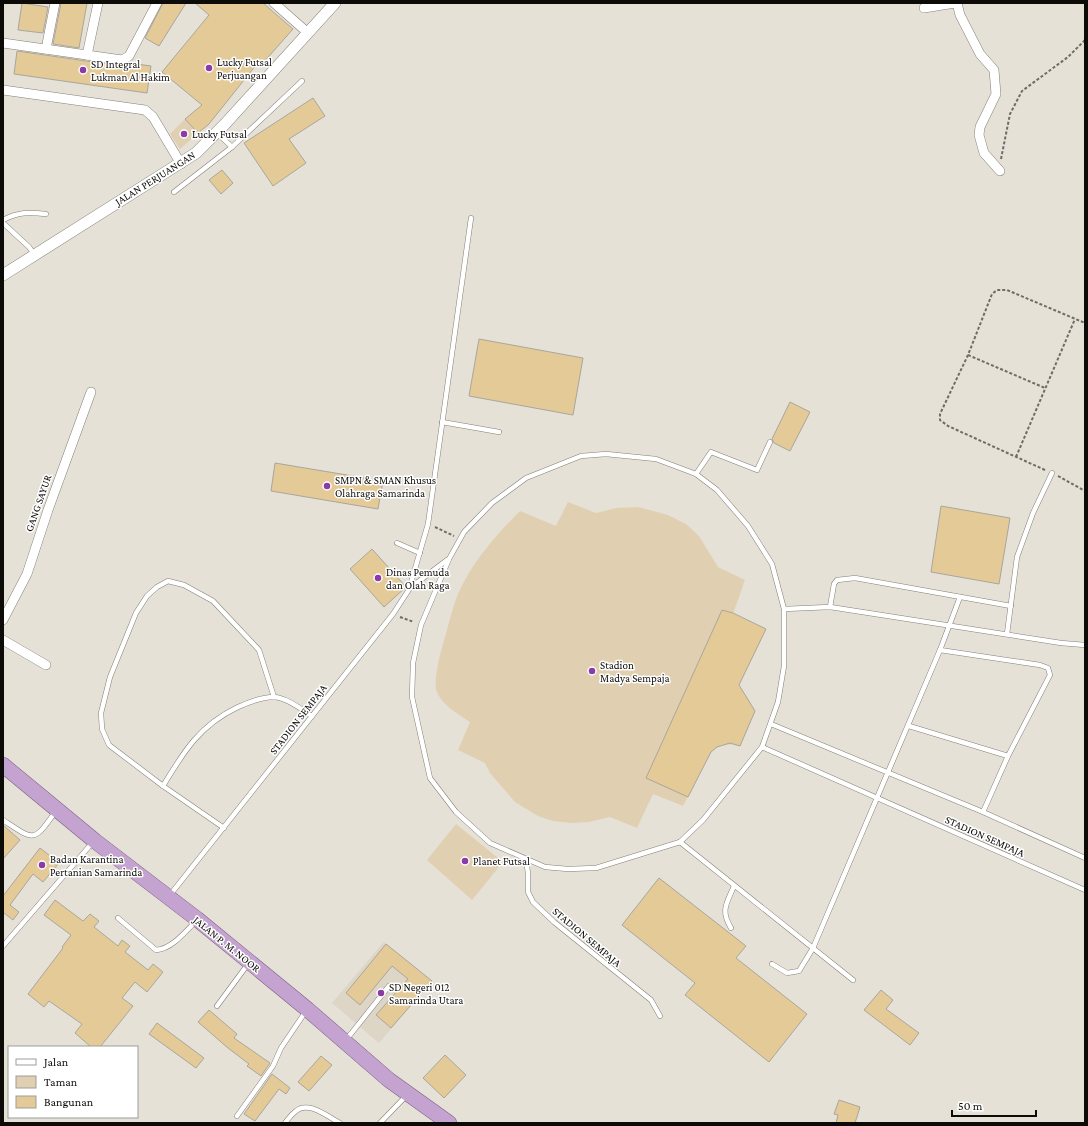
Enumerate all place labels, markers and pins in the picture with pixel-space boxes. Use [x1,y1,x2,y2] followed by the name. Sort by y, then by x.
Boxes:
[217,56,272,82] place label: Lucky Futsal Perjuangan
[91,58,170,83] place label: SD Integral Lukman Al Hakim
[204,63,214,73] marker: Lucky Futsal Perjuangan
[78,65,88,75] marker: SD Integral Lukman Al Hakim
[192,128,247,141] place label: Lucky Futsal
[179,129,189,139] marker: Lucky Futsal
[335,474,436,500] place label: SMPN & SMAN Khusus Olahraga Samarinda
[322,481,332,491] marker: SMPN & SMAN Khusus Olahraga Samarinda
[386,566,450,592] place label: Dinas Pemuda dan Olah Raga
[373,573,383,583] marker: Dinas Pemuda dan Olah Raga
[600,659,670,685] place label: Stadion Madya Sempaja
[587,666,597,676] marker: Stadion Madya Sempaja
[50,853,142,878] place label: Badan Karantina Pertanian Samarinda
[473,855,530,867] place label: Planet Futsal
[460,856,470,866] marker: Planet Futsal
[37,860,47,870] marker: Badan Karantina Pertanian Samarinda
[389,981,463,1006] place label: SD Negeri 012 Samarinda Utara
[376,988,386,998] marker: SD Negeri 012 Samarinda Utara

